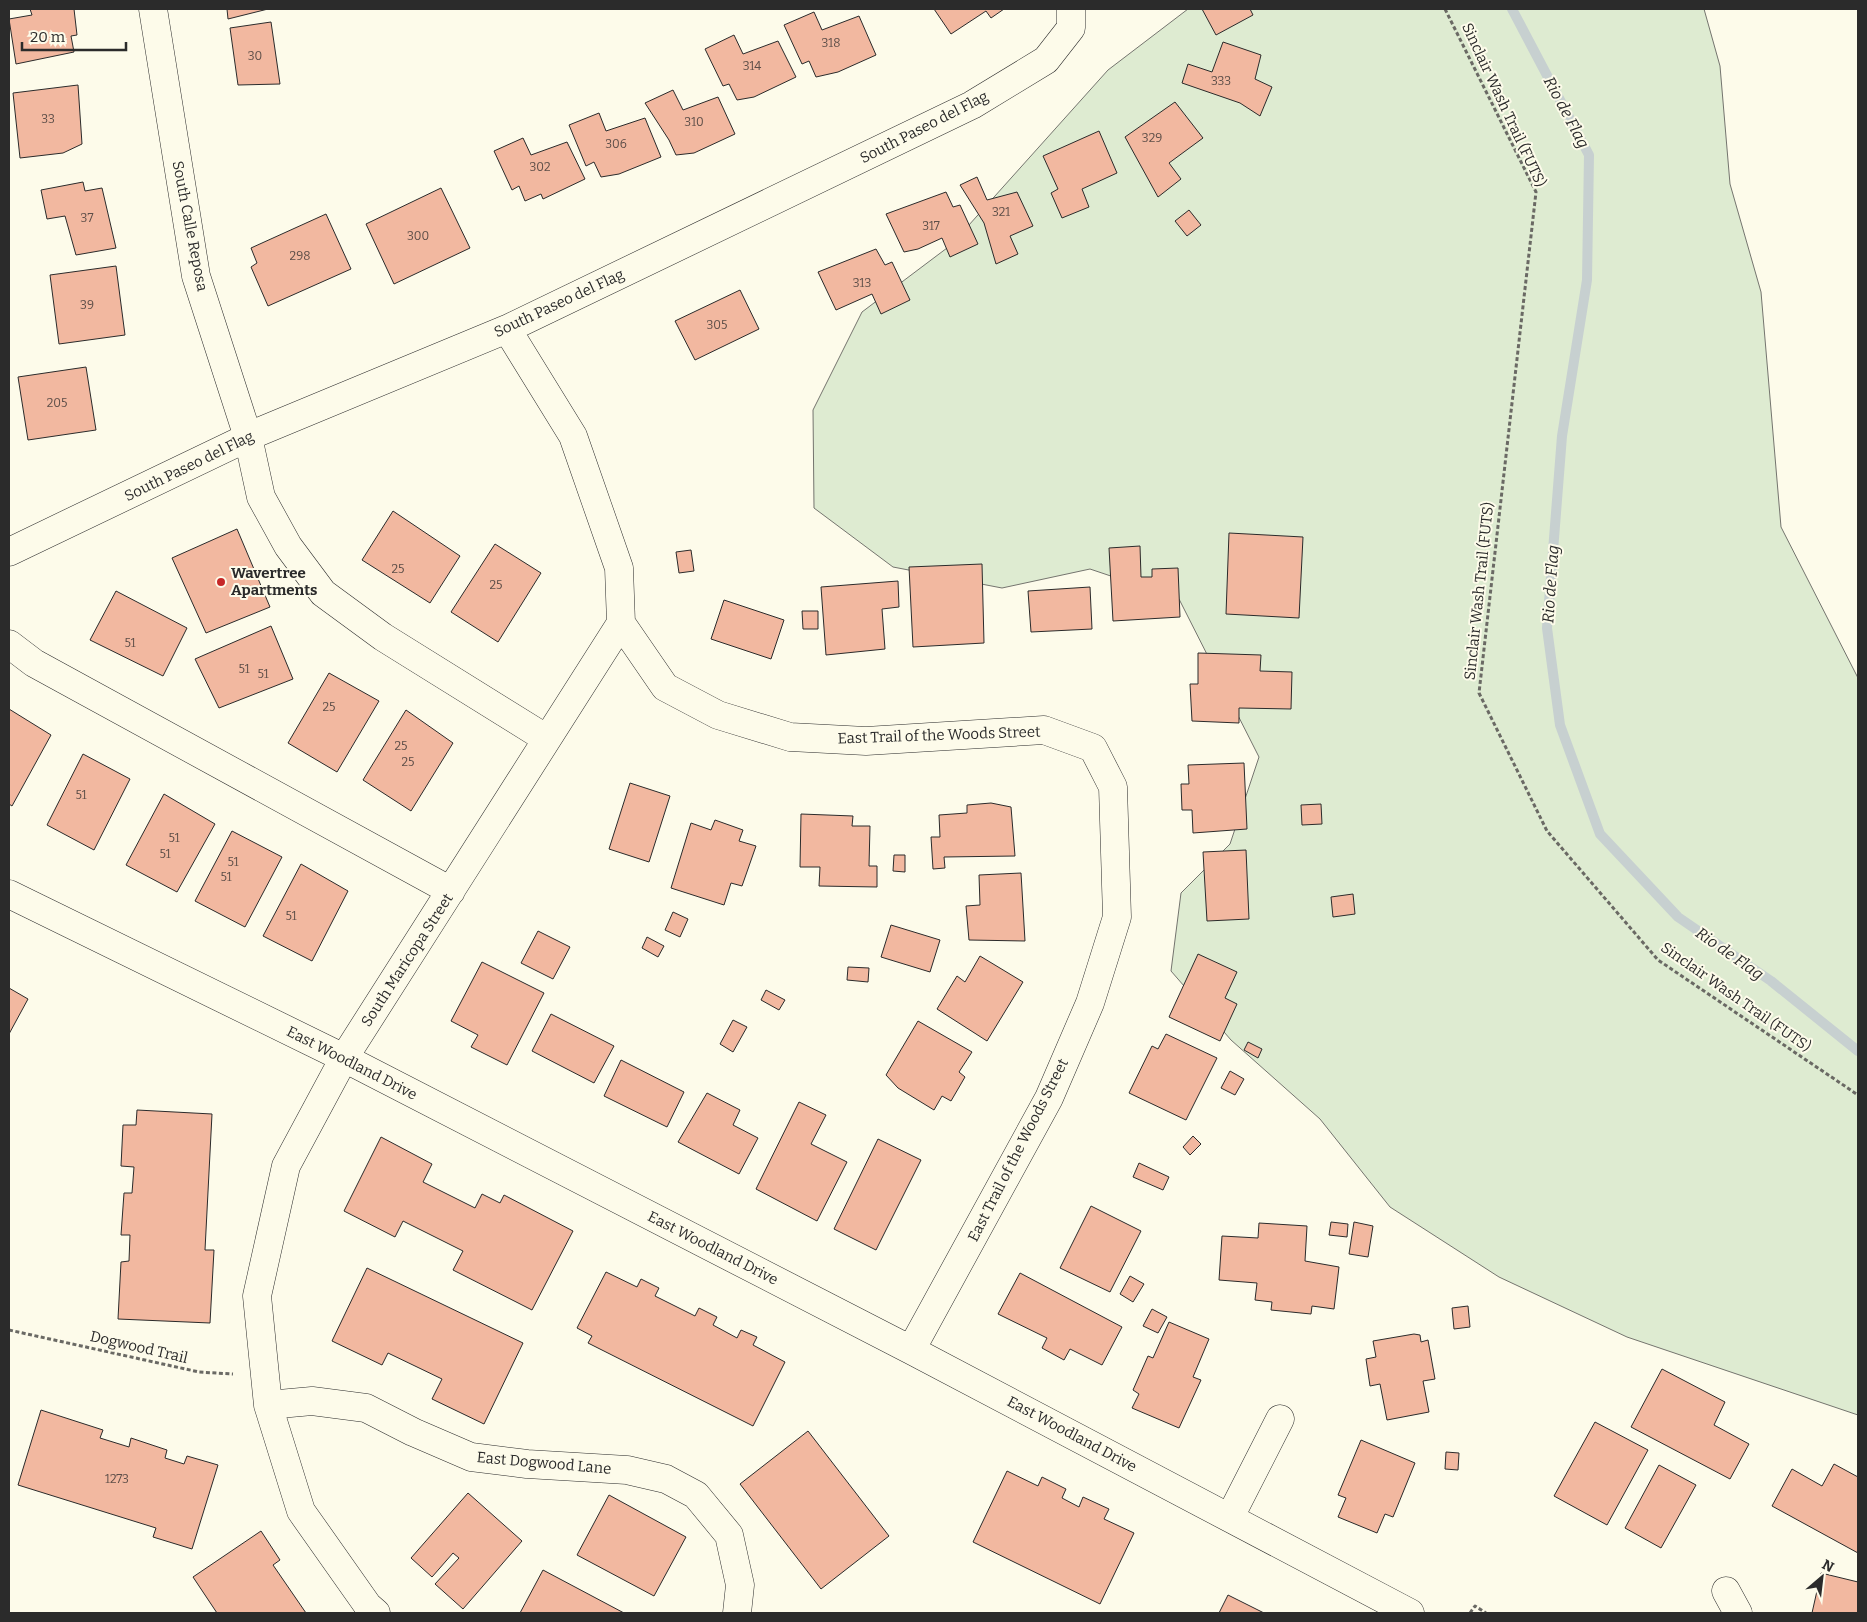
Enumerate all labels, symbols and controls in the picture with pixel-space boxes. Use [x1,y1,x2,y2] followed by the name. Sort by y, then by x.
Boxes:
[22,20,126,52] scale bar
[1458,20,1550,190] street label: Sinclair Wash Trail (FUTS)
[30,28,66,46] text: 20 m
[822,36,840,50] house number: 318
[248,49,262,63] house number: 30
[743,59,761,73] house number: 314
[1540,73,1593,151] water label: Rio de Flag
[1211,74,1231,88] house number: 333
[857,87,991,167] street label: South Paseo del Flag
[41,112,55,126] house number: 33
[684,115,704,129] house number: 310
[1142,131,1162,145] house number: 329
[605,137,627,151] house number: 306
[169,159,211,293] street label: South Calle Reposa
[529,160,551,174] house number: 302
[992,205,1010,219] house number: 321
[81,211,93,225] house number: 37
[922,219,940,233] house number: 317
[407,229,429,243] house number: 300
[290,249,310,263] house number: 298
[491,265,627,341] street label: South Paseo del Flag
[853,276,871,290] house number: 313
[80,298,94,312] house number: 39
[707,318,727,332] house number: 305
[47,396,67,410] house number: 205
[121,427,257,505] street label: South Paseo del Flag
[1461,501,1497,681] street label: Sinclair Wash Trail (FUTS)
[1538,544,1563,624] water label: Rio de Flag
[392,562,404,576] house number: 25
[231,564,317,599] place label: Wavertree Apartments
[215,576,227,588] marker: Wavertree Apartments
[490,578,502,592] house number: 25
[124,636,136,650] house number: 51
[238,662,250,676] house number: 51
[257,667,269,681] house number: 51
[323,700,335,714] house number: 25
[837,722,1041,748] street label: East Trail of the Woods Street
[395,739,407,753] house number: 25
[402,755,414,769] house number: 25
[75,788,87,802] house number: 51
[168,831,180,845] house number: 51
[159,847,171,861] house number: 51
[227,855,239,869] house number: 51
[220,870,232,884] house number: 51
[357,890,457,1030] street label: South Maricopa Street
[285,909,297,923] house number: 51
[1692,923,1767,984] water label: Rio de Flag
[1658,938,1814,1056] street label: Sinclair Wash Trail (FUTS)
[284,1022,420,1104] street label: East Woodland Drive
[964,1055,1072,1245] street label: East Trail of the Woods Street
[645,1207,781,1289] street label: East Woodland Drive
[88,1327,190,1367] street label: Dogwood Trail
[1004,1392,1140,1476] street label: East Woodland Drive
[476,1448,612,1478] street label: East Dogwood Lane
[105,1472,129,1486] house number: 1273
[1797,1552,1847,1602] north arrow
[1819,1556,1837,1576] text: N

